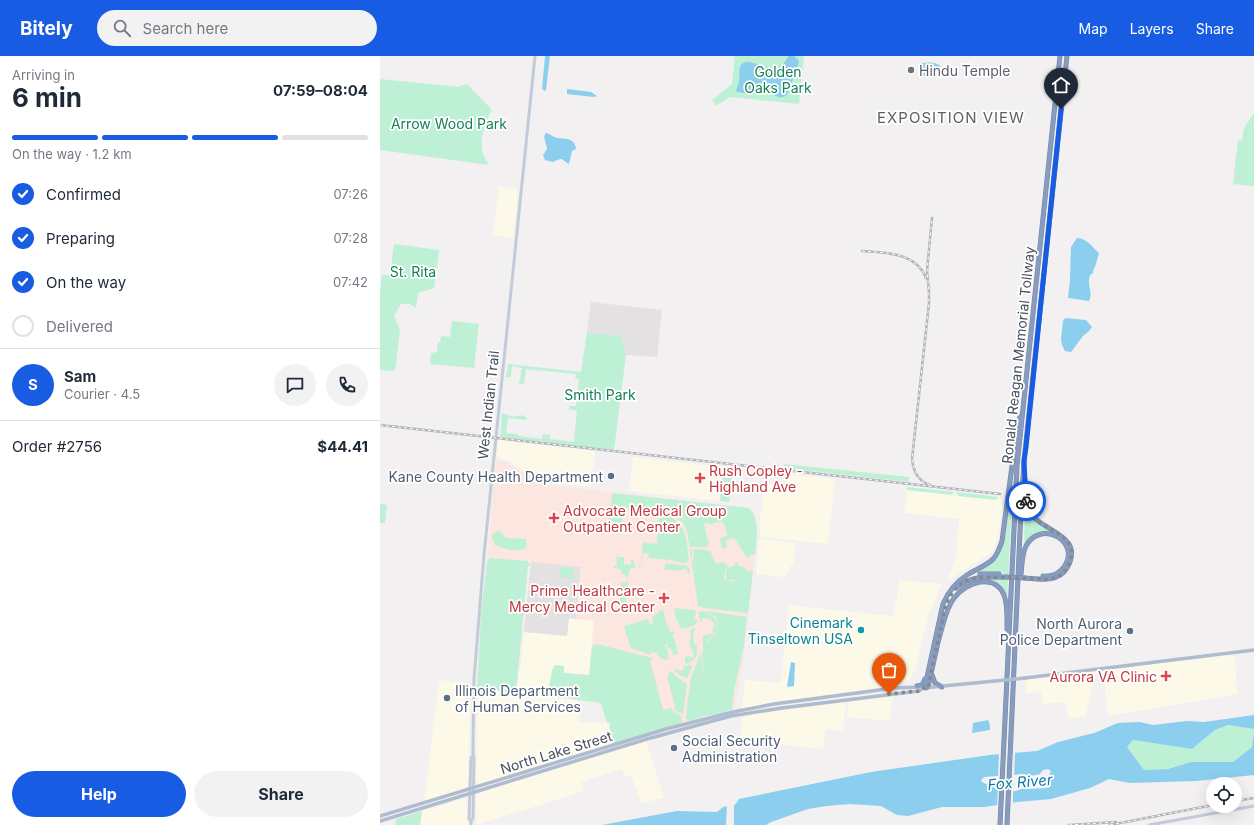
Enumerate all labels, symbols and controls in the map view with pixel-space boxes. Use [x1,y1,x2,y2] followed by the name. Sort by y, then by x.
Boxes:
[97,10,377,46] search box
[20,17,73,40] text: Bitely
[111,17,133,39] icon: search
[143,19,228,38] text: Search here
[1079,20,1108,37] text: Map
[1130,20,1174,37] text: Layers
[1196,20,1234,37] text: Share
[919,62,1010,79] place label: Hindu Temple
[744,63,812,96] park label: Golden Oaks Park
[906,65,916,75] marker: Hindu Temple
[12,67,75,83] text: Arriving in
[1044,68,1078,109] pin
[1050,74,1072,96] icon: home
[273,81,368,100] text: 07:59–08:04
[12,82,82,113] text: 6 min
[877,108,1025,127] district label: EXPOSITION VIEW
[391,115,507,132] park label: Arrow Wood Park
[12,146,132,162] text: On the way · 1.2 km
[12,183,34,205] icon: check
[46,185,121,204] text: Confirmed
[333,186,368,202] text: 07:26
[12,227,34,249] icon: check
[46,229,115,248] text: Preparing
[333,230,368,246] text: 07:28
[998,245,1038,465] street label: Ronald Reagan Memorial Tollway
[390,263,436,280] park label: St. Rita
[12,271,34,293] icon: check
[46,273,126,292] text: On the way
[333,274,368,290] text: 07:42
[46,317,113,336] text: Delivered
[474,350,502,460] street label: West Indian Trail
[274,364,316,406] button: chat
[326,364,368,406] button: phone
[64,367,96,386] text: Sam
[28,375,38,394] text: S
[64,386,140,402] text: Courier · 4.5
[564,386,636,403] park label: Smith Park
[12,437,102,456] text: Order #2756
[317,437,368,456] text: $44.41
[709,462,803,495] place label: Rush Copley - Highland Ave
[388,468,603,485] place label: Kane County Health Department
[606,471,616,481] marker: Kane County Health Department
[694,472,706,484] marker: Rush Copley - Highland Ave
[1006,481,1046,521] courier
[1015,490,1037,512] icon: bike
[563,502,727,535] place label: Advocate Medical Group Outpatient Center
[548,512,560,524] marker: Advocate Medical Group Outpatient Center
[509,582,655,615] place label: Prime Healthcare - Mercy Medical Center
[658,592,670,604] marker: Prime Healthcare - Mercy Medical Center
[748,614,853,647] place label: Cinemark Tinseltown USA
[1000,615,1122,648] place label: North Aurora Police Department
[856,625,866,635] marker: Cinemark Tinseltown USA
[1125,626,1135,636] marker: North Aurora Police Department
[872,653,906,694] pin
[878,659,900,681] icon: bag
[1050,668,1157,685] place label: Aurora VA Clinic
[1160,670,1172,682] marker: Aurora VA Clinic
[455,682,581,715] place label: Illinois Department of Human Services
[442,693,452,703] marker: Illinois Department of Human Services
[498,727,614,777] street label: North Lake Street
[682,732,781,765] place label: Social Security Administration
[669,743,679,753] marker: Social Security Administration
[987,770,1054,794] water label: Fox River
[12,771,186,817] button: Help
[194,771,368,817] button: Share
[1206,777,1242,813] map controls
[1206,777,1242,813] button: locate

